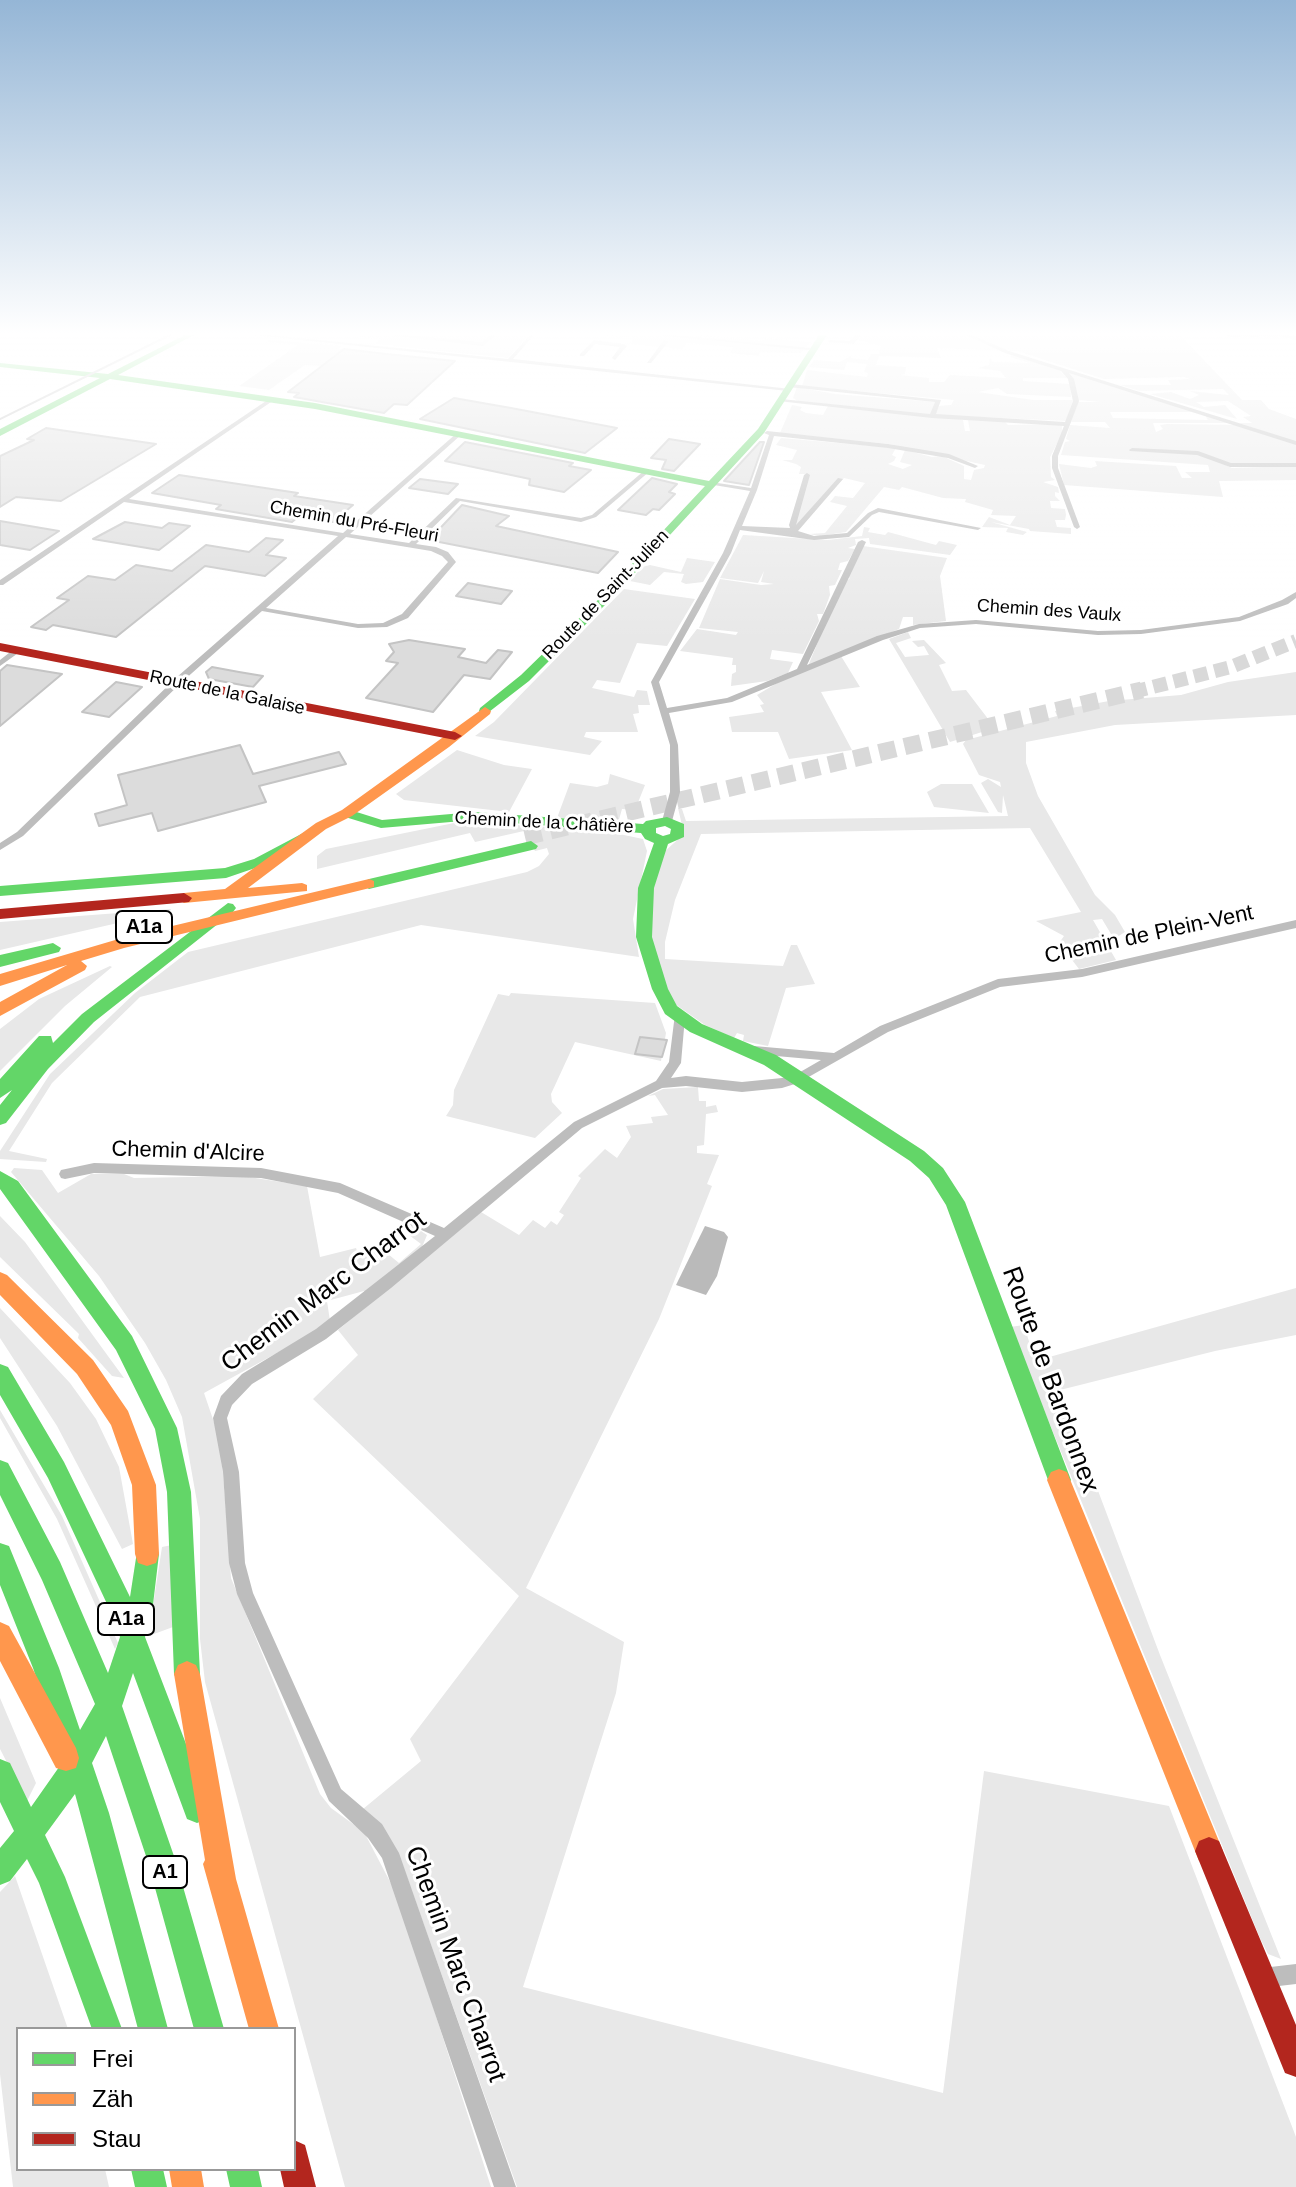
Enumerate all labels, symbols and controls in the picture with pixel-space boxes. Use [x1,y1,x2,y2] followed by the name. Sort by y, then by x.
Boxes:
[268,497,440,547] street label: Chemin du Pré-Fleuri
[538,526,674,664] street label: Route de Saint-Julien
[976,595,1122,627] street label: Chemin des Vaulx
[147,666,307,720] street label: Route de la Galaise
[454,808,634,838] street label: Chemin de la Châtière
[1042,900,1256,970] street label: Chemin de Plein-Vent
[116,911,172,943] road number: A1a
[111,1136,265,1168] street label: Chemin d'Alcire
[215,1205,433,1379] street label: Chemin Marc Charrot
[995,1263,1105,1497] street label: Route de Bardonnex
[98,1603,154,1635] road number: A1a
[398,1842,512,2086] street label: Chemin Marc Charrot
[143,1856,187,1888] road number: A1
[16,2027,296,2171] legend
[92,2045,133,2072] text: Frei
[92,2085,133,2112] text: Zäh
[92,2125,141,2152] text: Stau

